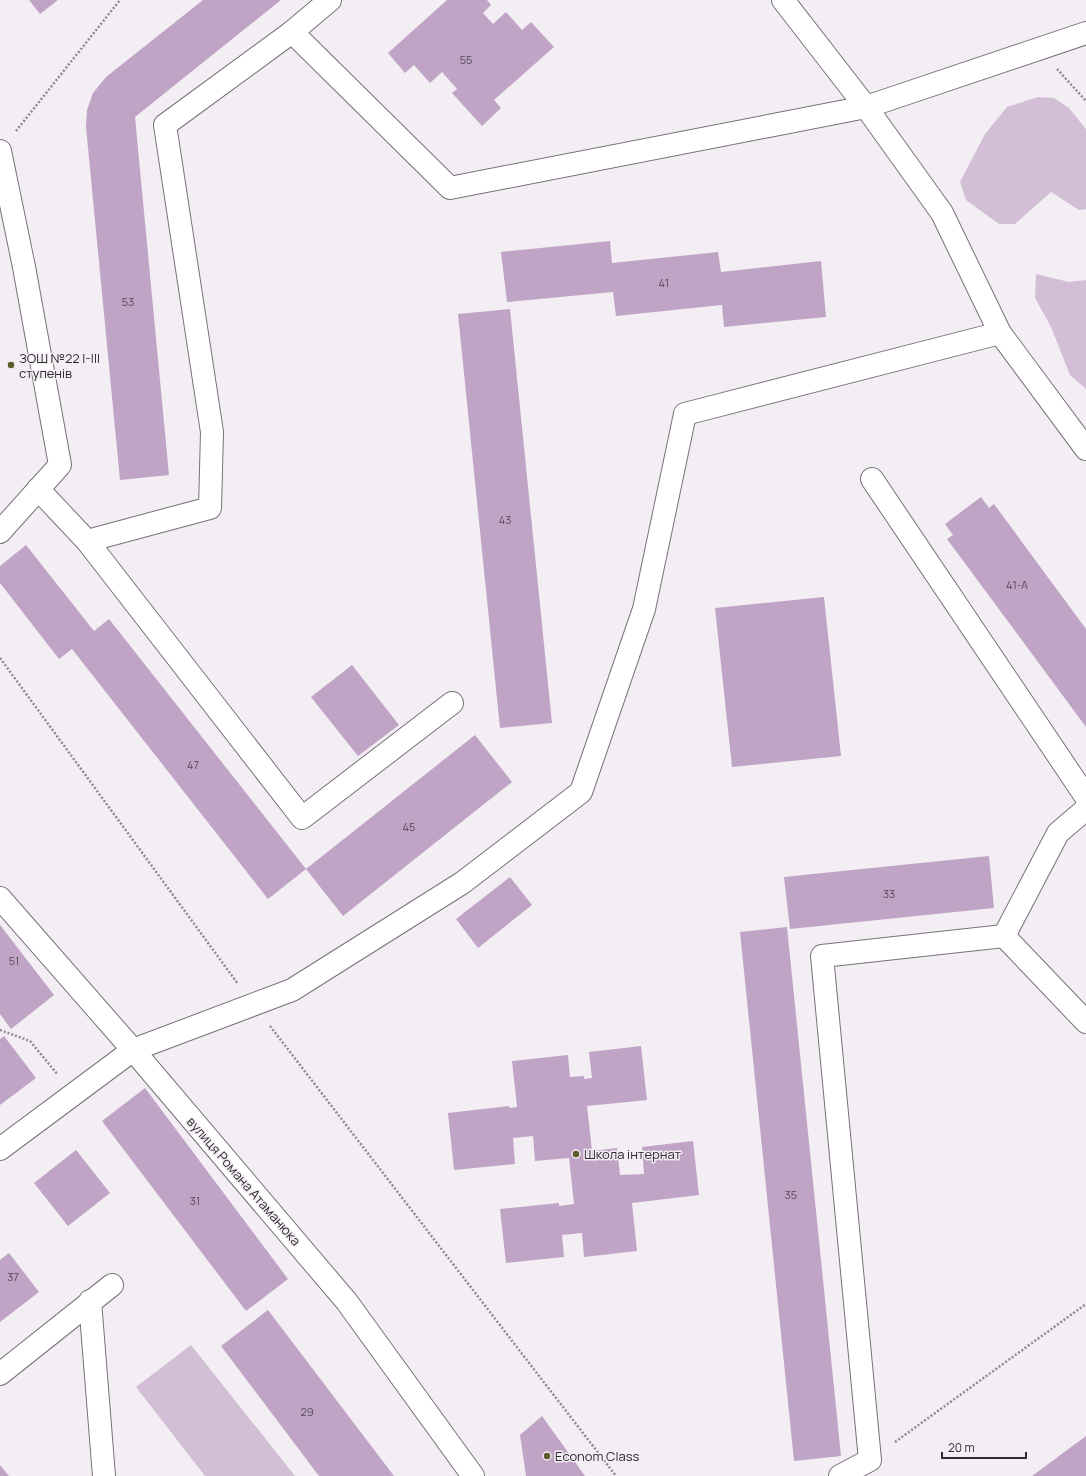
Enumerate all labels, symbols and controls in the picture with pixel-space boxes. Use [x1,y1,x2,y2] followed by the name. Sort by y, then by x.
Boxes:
[460,52,472,67] house number: 55
[659,275,669,290] house number: 41
[122,294,134,309] house number: 53
[19,349,100,382] place label: ЗОШ №22 І-ІІІ ступенів
[6,360,16,370] marker: ЗОШ №22 І-ІІІ ступенів
[499,512,511,527] house number: 43
[1006,577,1028,592] house number: 41-А
[187,757,199,772] house number: 47
[403,819,415,834] house number: 45
[883,886,895,901] house number: 33
[9,953,19,968] house number: 51
[183,1113,305,1249] street label: вулиця Романа Атаманюка
[584,1145,682,1163] place label: Школа інтернат
[571,1149,581,1159] marker: Школа інтернат
[785,1187,797,1202] house number: 35
[190,1193,200,1208] house number: 31
[7,1269,19,1284] house number: 37
[300,1404,314,1419] house number: 29
[942,1434,1026,1460] scale bar
[948,1439,975,1456] text: 20 m
[555,1447,639,1465] place label: Econom Class
[542,1451,552,1461] marker: Econom Class

